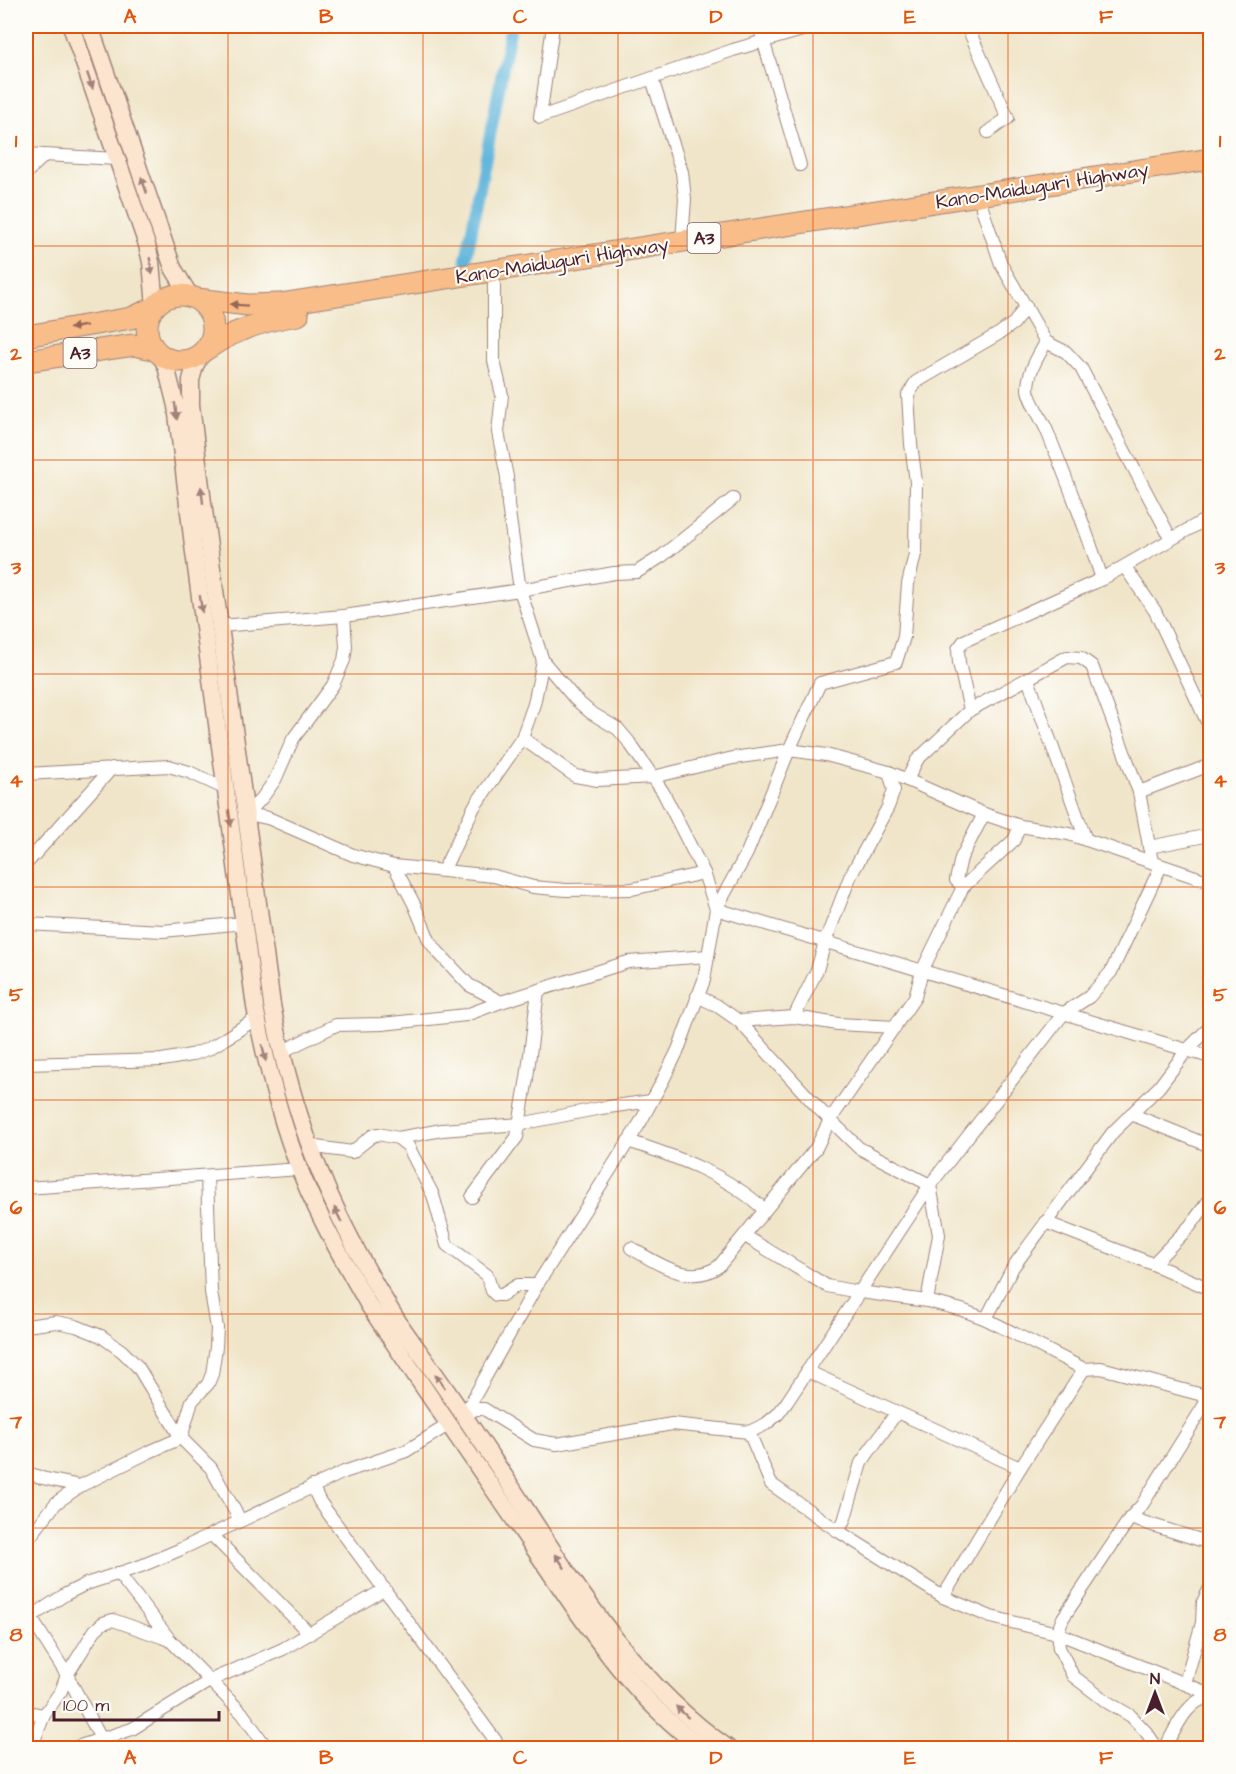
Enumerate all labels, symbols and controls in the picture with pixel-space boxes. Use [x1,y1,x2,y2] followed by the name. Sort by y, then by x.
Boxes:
[124,3,137,31] text: A
[319,3,334,31] text: B
[513,3,528,31] text: C
[710,3,723,31] text: D
[904,3,916,31] text: E
[1099,3,1114,31] text: F
[86,72,96,90] one-way arrow
[15,127,18,155] text: 1
[1219,127,1222,155] text: 1
[934,155,1151,218] street label: Kano-Maiduguri Highway
[139,175,149,193] one-way arrow
[688,223,720,253] road number: A3
[454,230,671,293] street label: Kano-Maiduguri Highway
[147,256,156,275] one-way arrow
[230,300,249,309] one-way arrow
[69,323,88,332] one-way arrow
[64,338,97,368] road number: A3
[9,340,22,368] text: 2
[1213,340,1226,368] text: 2
[172,401,181,420] one-way arrow
[197,485,206,504] one-way arrow
[10,554,22,582] text: 3
[1214,554,1226,582] text: 3
[196,595,205,614] one-way arrow
[9,767,23,795] text: 4
[1213,767,1227,795] text: 4
[226,809,235,828] one-way arrow
[9,981,24,1009] text: 5
[1213,981,1228,1009] text: 5
[260,1043,269,1062] one-way arrow
[10,1194,23,1222] text: 6
[1214,1194,1227,1222] text: 6
[333,1207,343,1224] one-way arrow
[435,1373,446,1389] one-way arrow
[9,1408,23,1436] text: 7
[1213,1408,1227,1436] text: 7
[554,1553,566,1569] one-way arrow
[10,1621,23,1649] text: 8
[1214,1621,1227,1649] text: 8
[1125,1663,1185,1723] north arrow
[1150,1668,1160,1690] text: N
[54,1684,219,1722] scale bar
[63,1693,109,1718] text: 100 m
[674,1705,689,1719] one-way arrow
[124,1744,137,1772] text: A
[319,1744,334,1772] text: B
[513,1744,528,1772] text: C
[710,1744,723,1772] text: D
[904,1744,916,1772] text: E
[1099,1744,1114,1772] text: F

